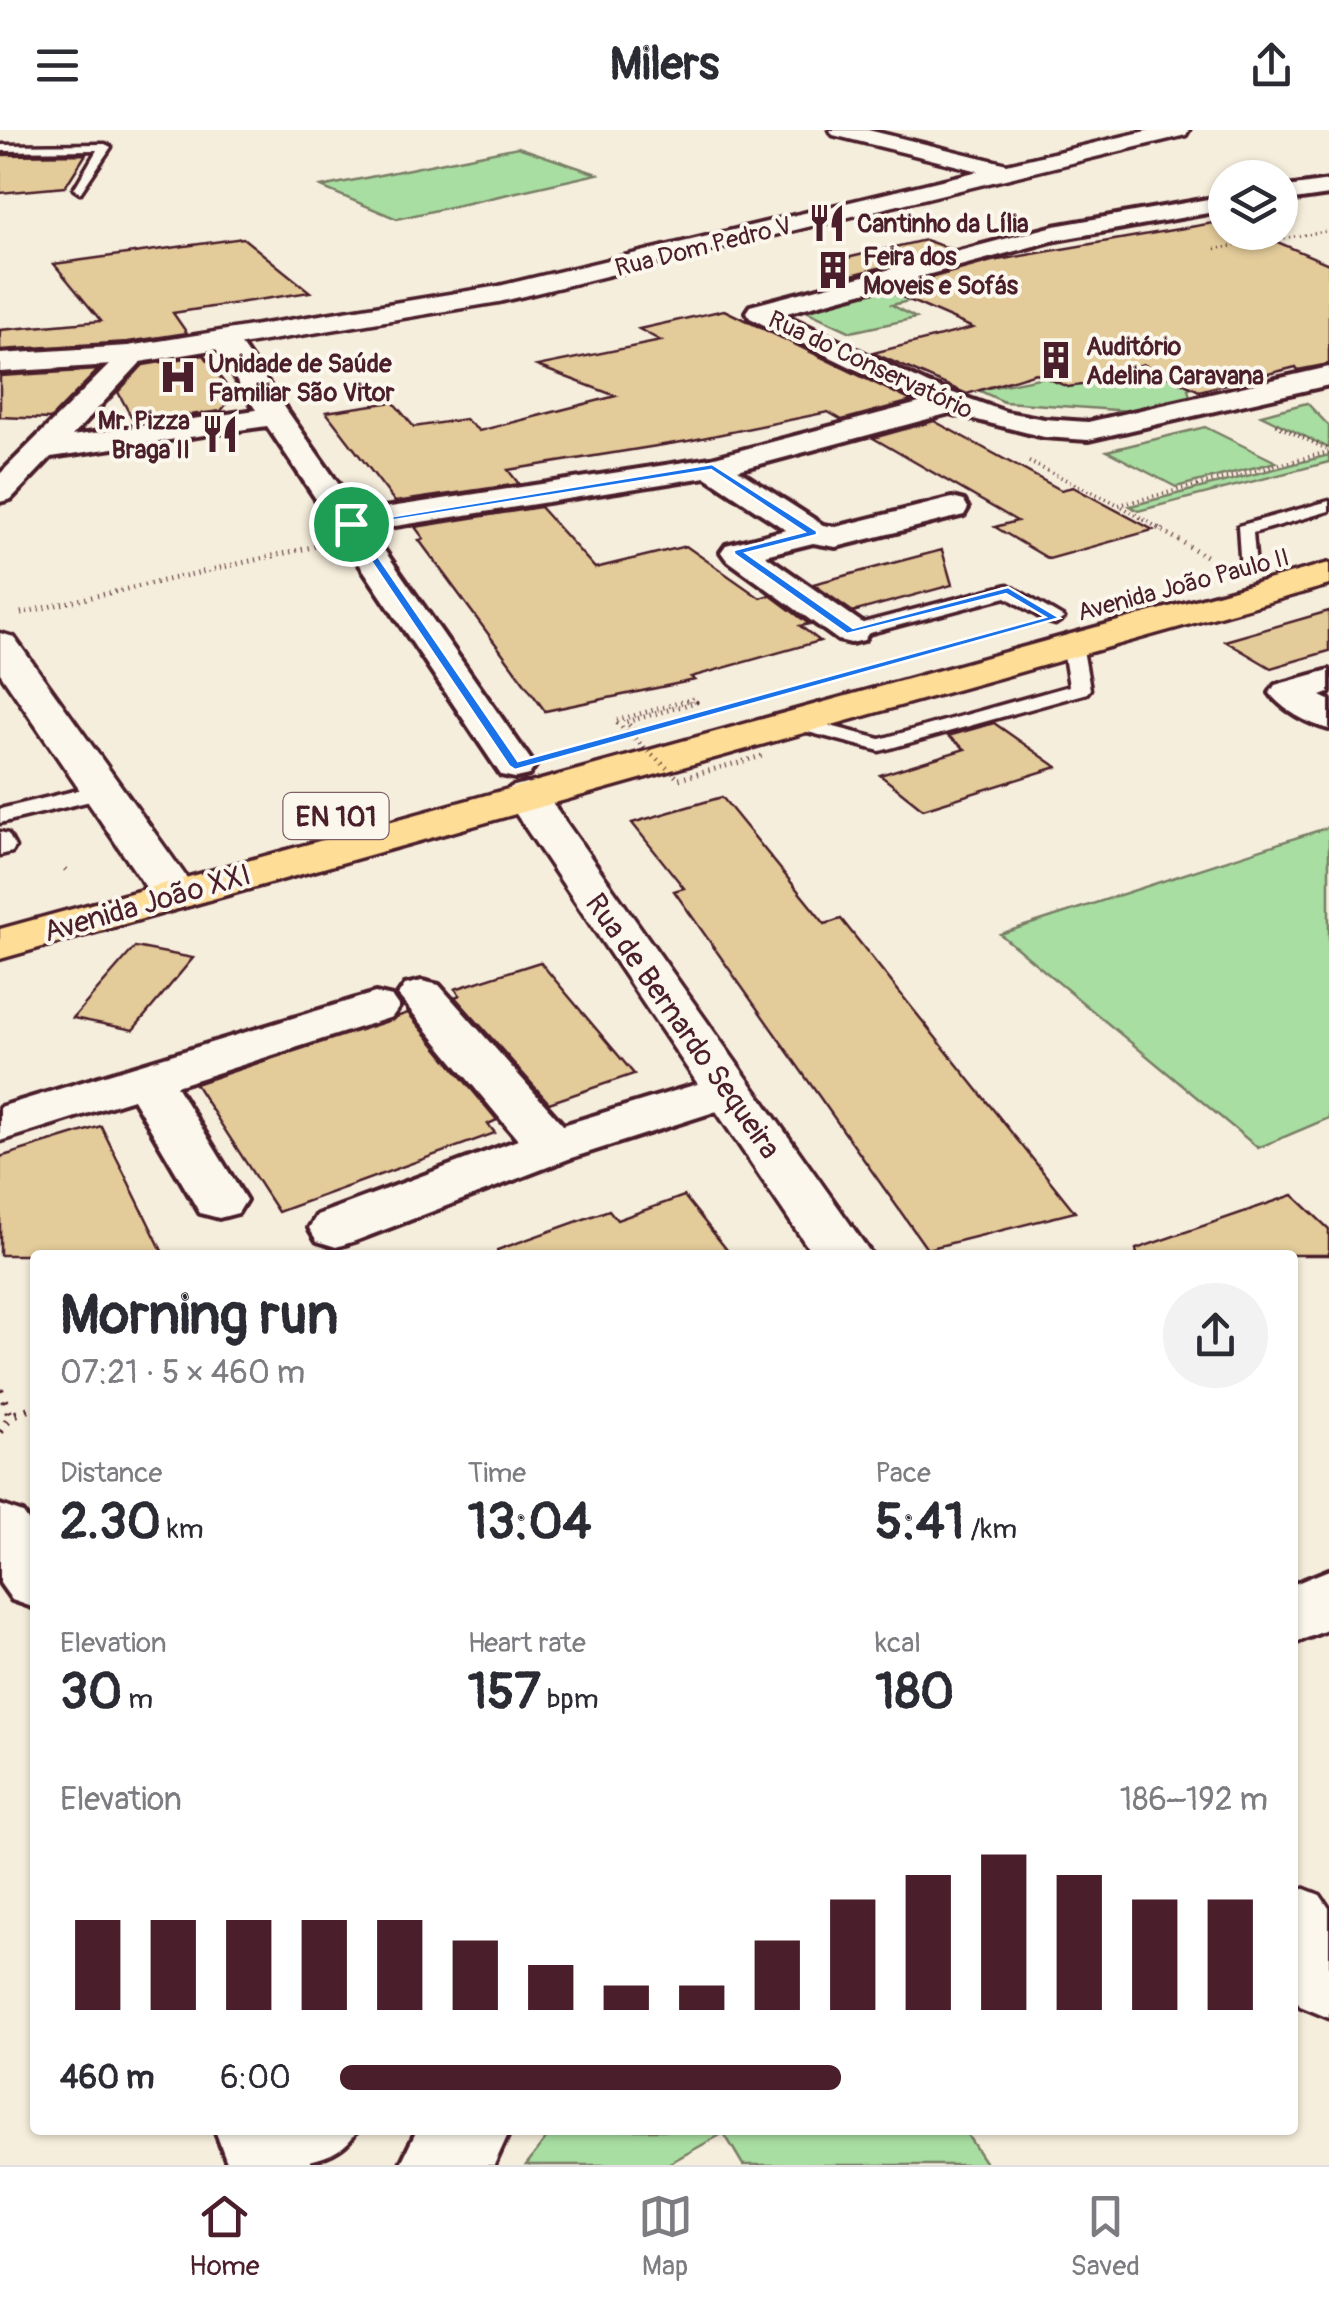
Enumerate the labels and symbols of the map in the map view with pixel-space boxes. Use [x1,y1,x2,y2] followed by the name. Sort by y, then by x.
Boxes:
[806,202,848,244] restaurant icon: Cantinho da Lília
[857,209,1029,240] place label: Cantinho da Lília
[612,211,795,284] street label: Rua Dom Pedro V
[863,242,1019,302] place label: Feira dos Moveis e Sofás
[812,249,854,291] building icon: Feira dos Moveis e Sofás
[763,304,978,426] street label: Rua do Conservatório
[1086,332,1264,392] place label: Auditório Adelina Caravana
[1035,339,1077,381] building icon: Auditório Adelina Caravana
[208,349,395,409] place label: Unidade de Saúde Familiar São Vitor
[157,356,199,398] hospital icon: Unidade de Saúde Familiar São Vitor
[98,406,190,466] place label: Mr. Pizza Braga II
[199,413,241,455] restaurant icon: Mr. Pizza Braga II
[309,482,394,567] pin
[1074,542,1293,629] street label: Avenida João Paulo II
[284,793,388,839] road number: EN 101
[39,856,255,951] street label: Avenida João XXI
[577,886,788,1166] street label: Rua de Bernardo Sequeira

